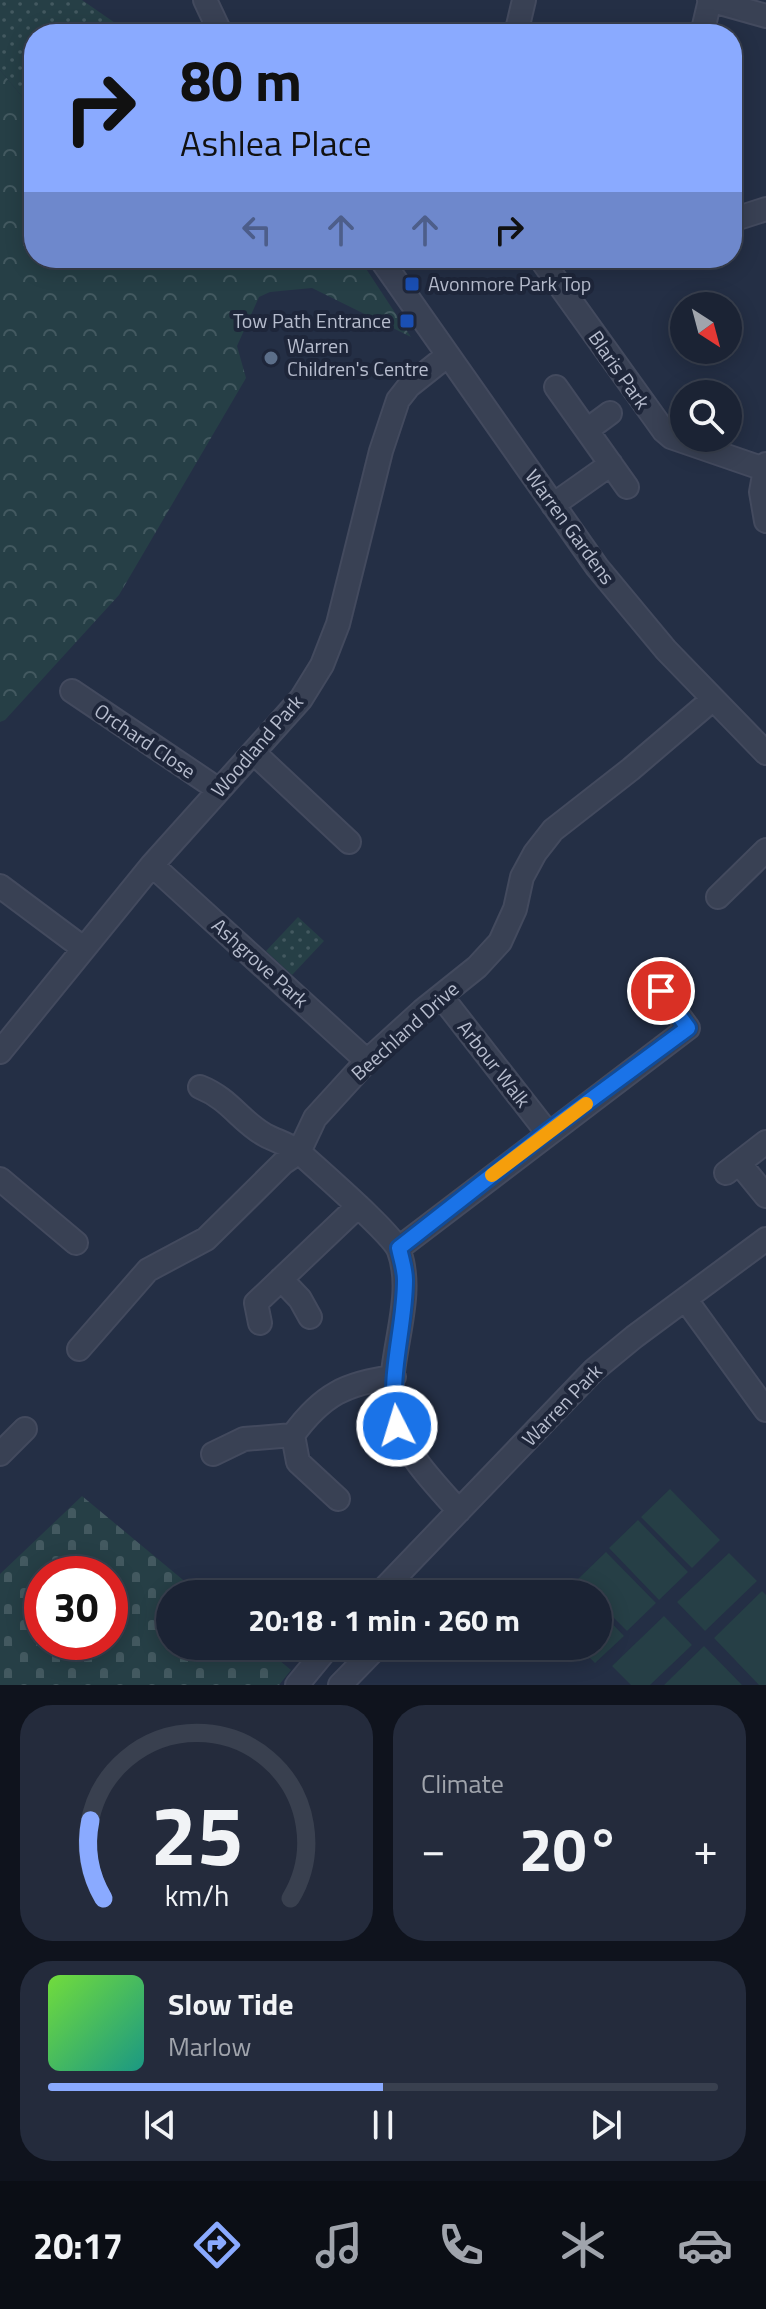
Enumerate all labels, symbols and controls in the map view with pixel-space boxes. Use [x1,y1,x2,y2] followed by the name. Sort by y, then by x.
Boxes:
[180,38,302,123] text: 80 m
[48,56,152,160] icon: right
[180,115,371,170] text: Ashlea Place
[235,208,279,252] icon: left
[319,208,363,252] icon: ahead
[403,208,447,252] icon: ahead
[487,208,531,252] icon: right
[428,268,591,299] place label: Avonmore Park Top
[403,275,421,293] marker: Avonmore Park Top
[670,292,742,364] north arrow
[670,292,742,452] map controls
[233,305,391,336] place label: Tow Path Entrance
[398,312,416,330] marker: Tow Path Entrance
[581,324,658,416] street label: Blaris Park
[287,330,429,384] place label: Warren Children's Centre
[262,349,280,367] marker: Warren Children's Centre
[670,380,742,452] button: search
[518,463,623,591] street label: Warren Gardens
[203,687,310,804] street label: Woodland Park
[88,695,202,786] street label: Orchard Close
[205,910,316,1015] street label: Ashgrove Park
[627,957,695,1025] pin
[639,969,683,1013] icon: arrive
[344,974,466,1088] street label: Beechland Drive
[450,1013,539,1114] street label: Arbour Walk
[514,1356,609,1453] street label: Warren Park
[355,1384,439,1468] position arrow
[24,1556,128,1660] speed limit sign: 30
[248,1597,520,1643] text: 20:18 · 1 min · 260 m
[421,1764,504,1803] text: Climate
[150,1771,243,1897] text: 25
[519,1803,620,1894] text: 20°
[421,1815,446,1882] text: −
[693,1815,718,1882] text: +
[164,1874,229,1917] text: km/h
[168,1981,293,2027] text: Slow Tide
[168,2027,251,2066] text: Marlow
[138,2103,182,2147] icon: previous
[361,2103,405,2147] icon: pause
[584,2103,628,2147] icon: next
[189,2217,245,2273] icon: directions
[311,2217,367,2273] icon: music
[433,2217,489,2273] icon: phone
[555,2217,611,2273] icon: climate
[677,2217,733,2273] icon: car
[33,2218,123,2273] text: 20:17

